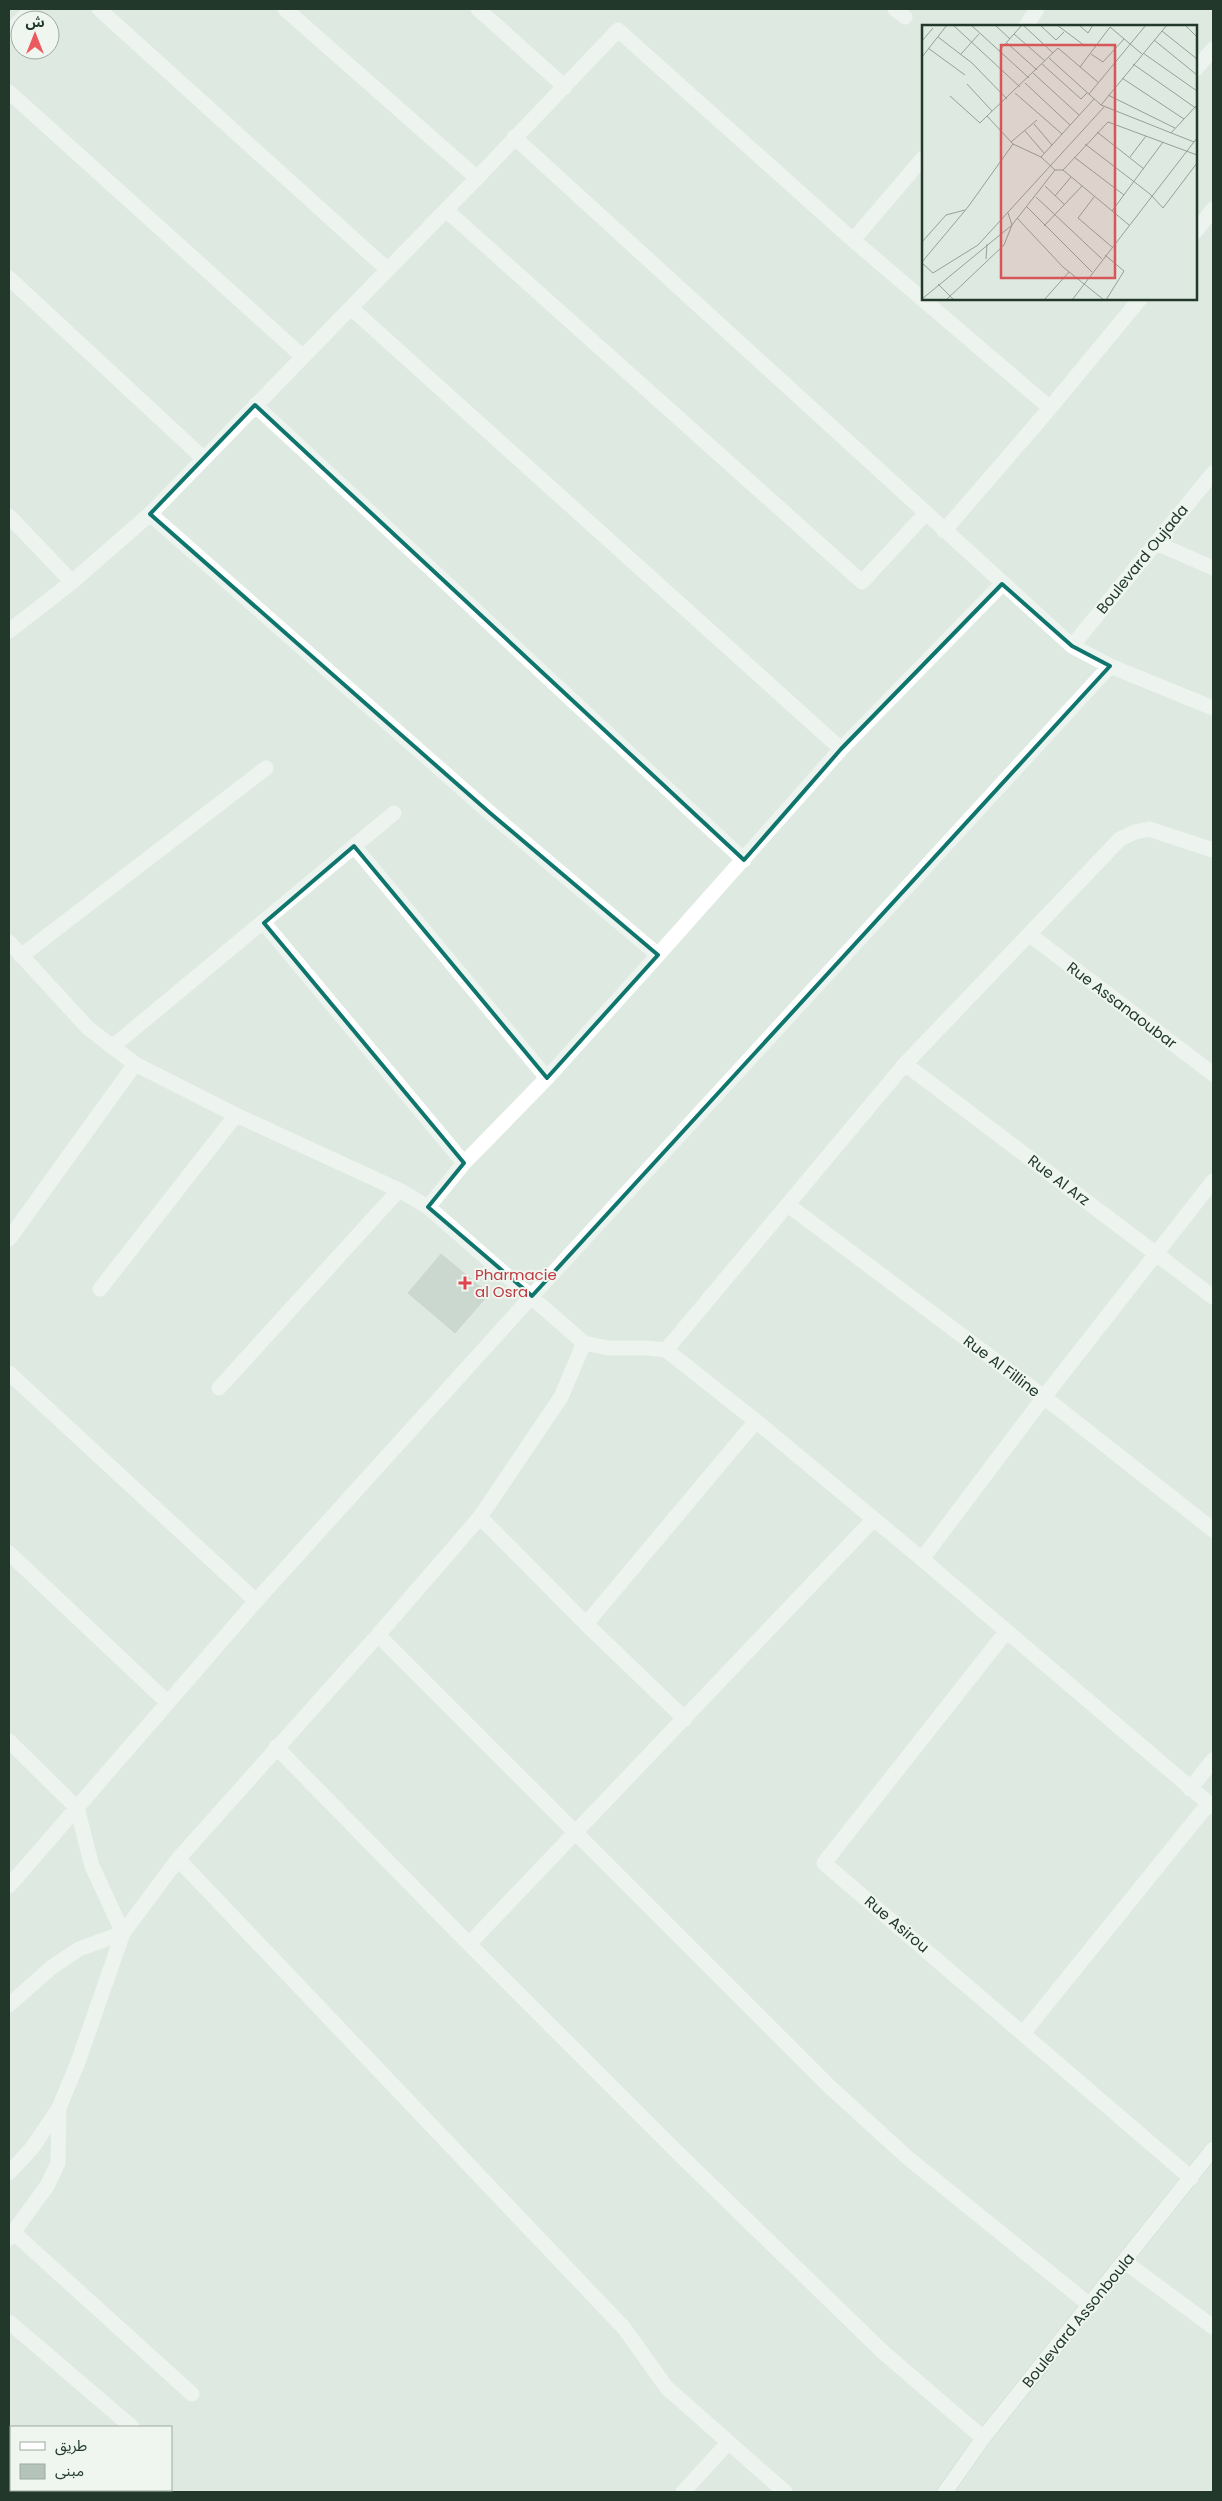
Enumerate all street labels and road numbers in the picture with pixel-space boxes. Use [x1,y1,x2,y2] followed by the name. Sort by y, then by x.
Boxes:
[1091,500,1193,618] street label: Boulevard Oujada
[1063,957,1182,1054] street label: Rue Assanaoubar
[1024,1150,1094,1210] street label: Rue Al Arz
[959,1330,1045,1402] street label: Rue Al Filline
[860,1891,934,1957] street label: Rue Asirou
[1017,2248,1139,2392] street label: Boulevard Assonboula

